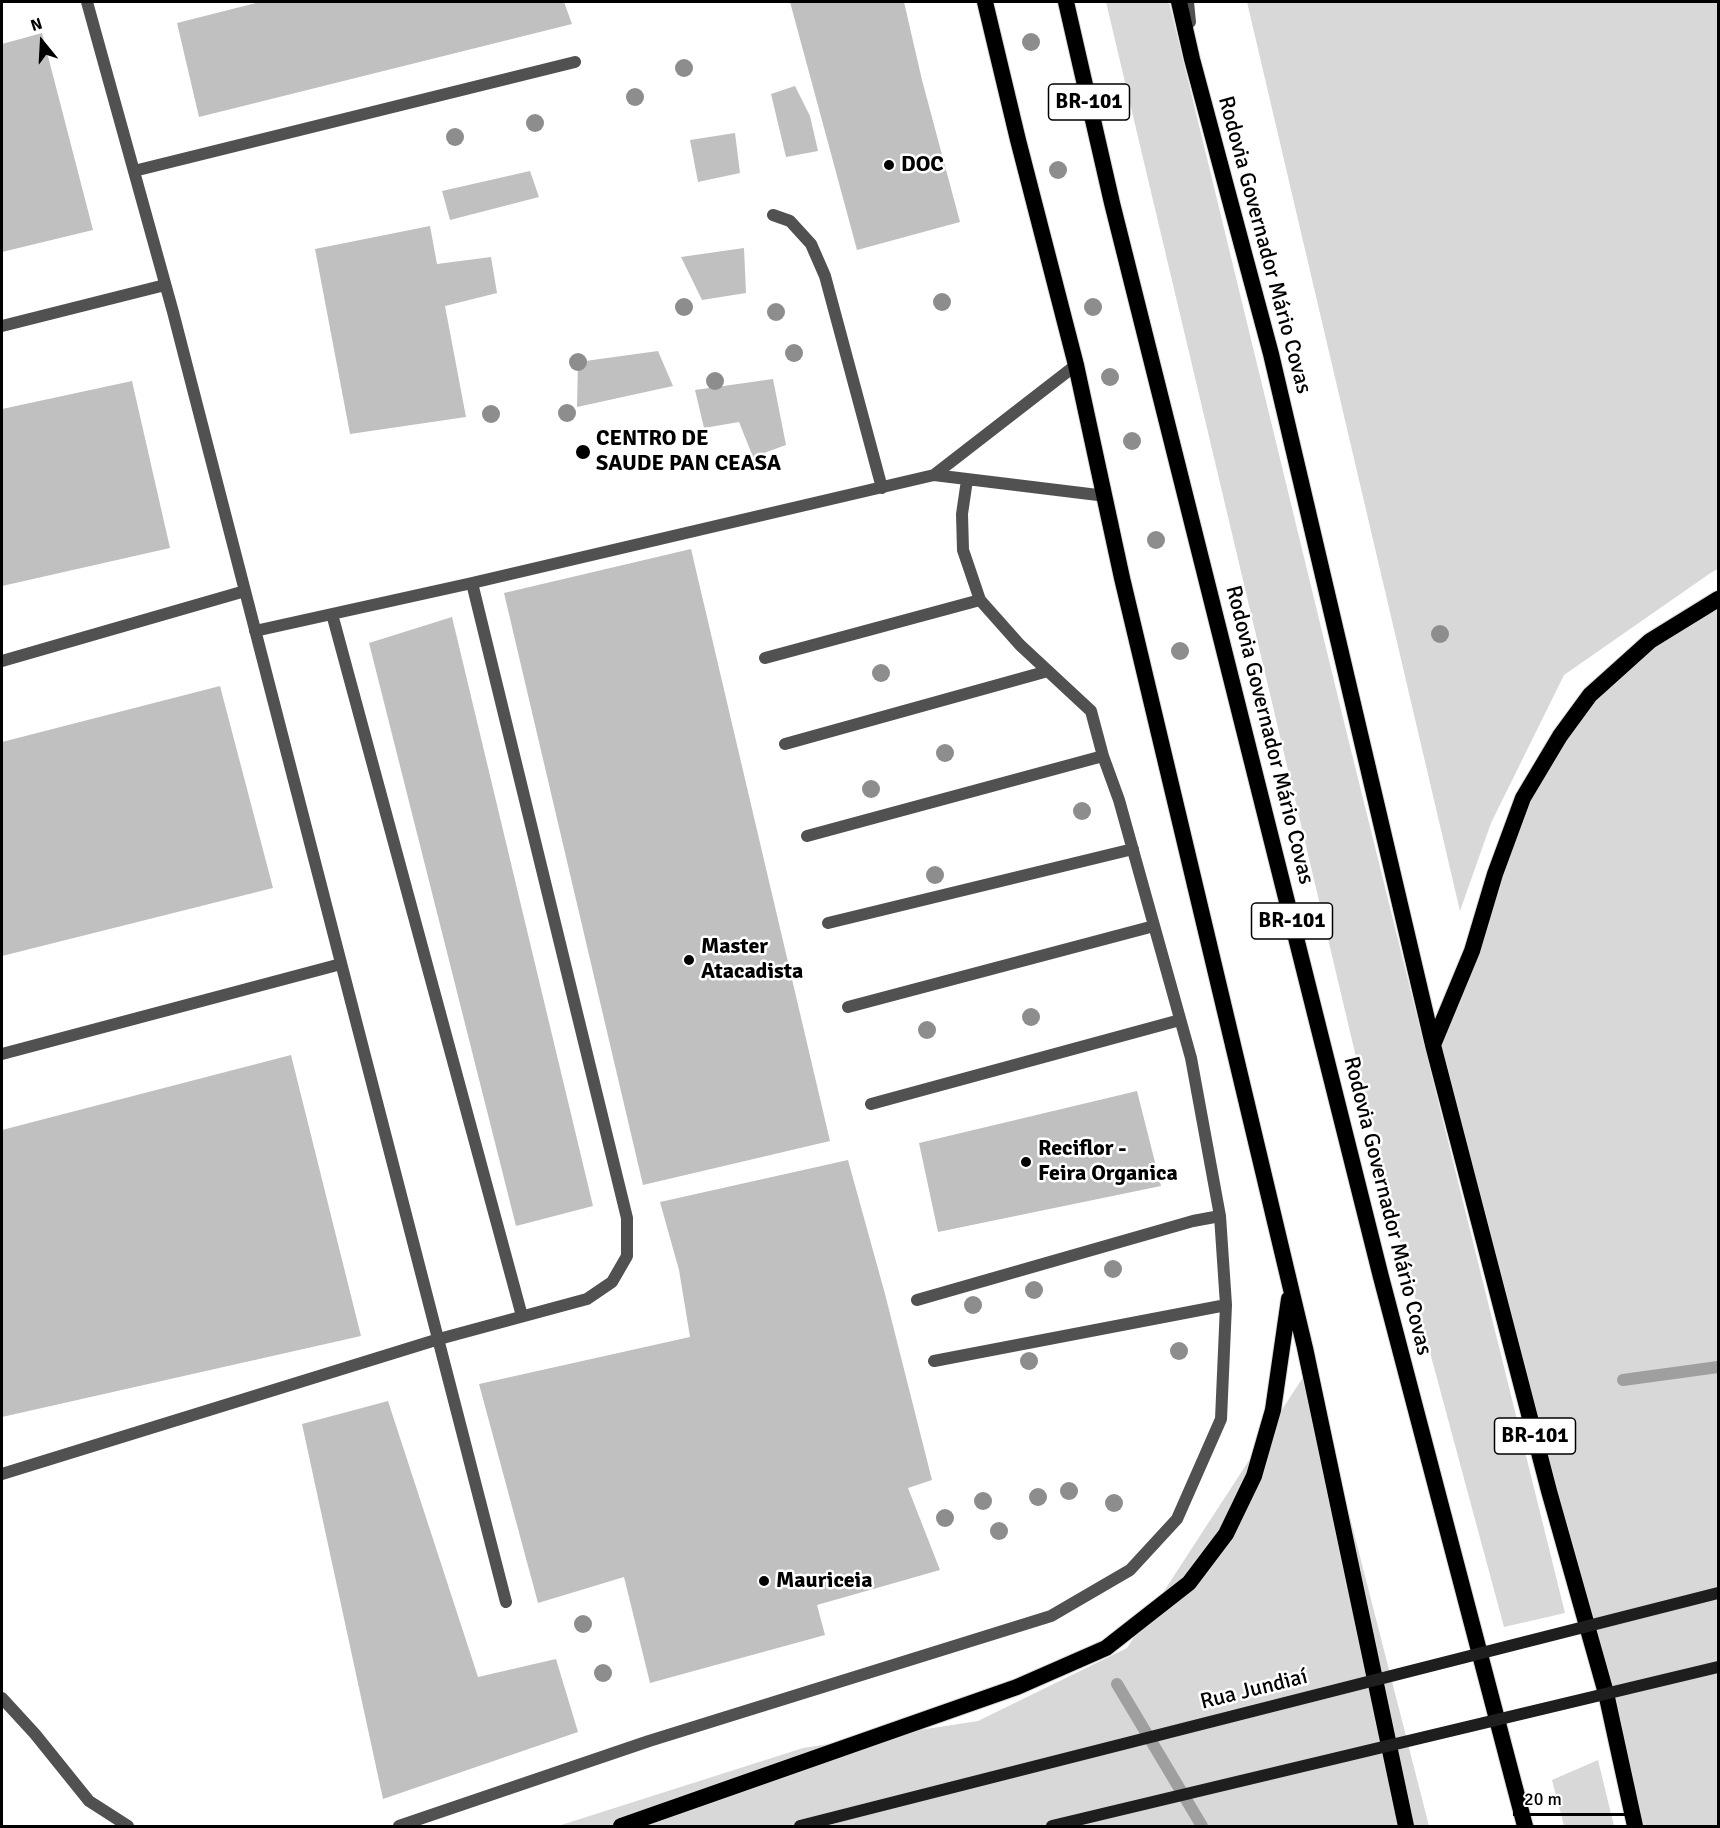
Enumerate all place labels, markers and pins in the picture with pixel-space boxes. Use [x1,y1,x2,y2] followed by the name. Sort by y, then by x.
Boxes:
[901,152,944,178] place label: DOC
[882,158,896,172] marker: DOC
[596,426,781,478] place label: CENTRO DE SAUDE PAN CEASA
[574,443,592,461] marker: CENTRO DE SAUDE PAN CEASA
[701,934,803,986] place label: Master Atacadista
[682,953,696,967] marker: Master Atacadista
[1038,1136,1178,1188] place label: Reciflor - Feira Organica
[1019,1155,1033,1169] marker: Reciflor - Feira Organica
[776,1568,872,1594] place label: Mauriceia
[757,1574,771,1588] marker: Mauriceia

